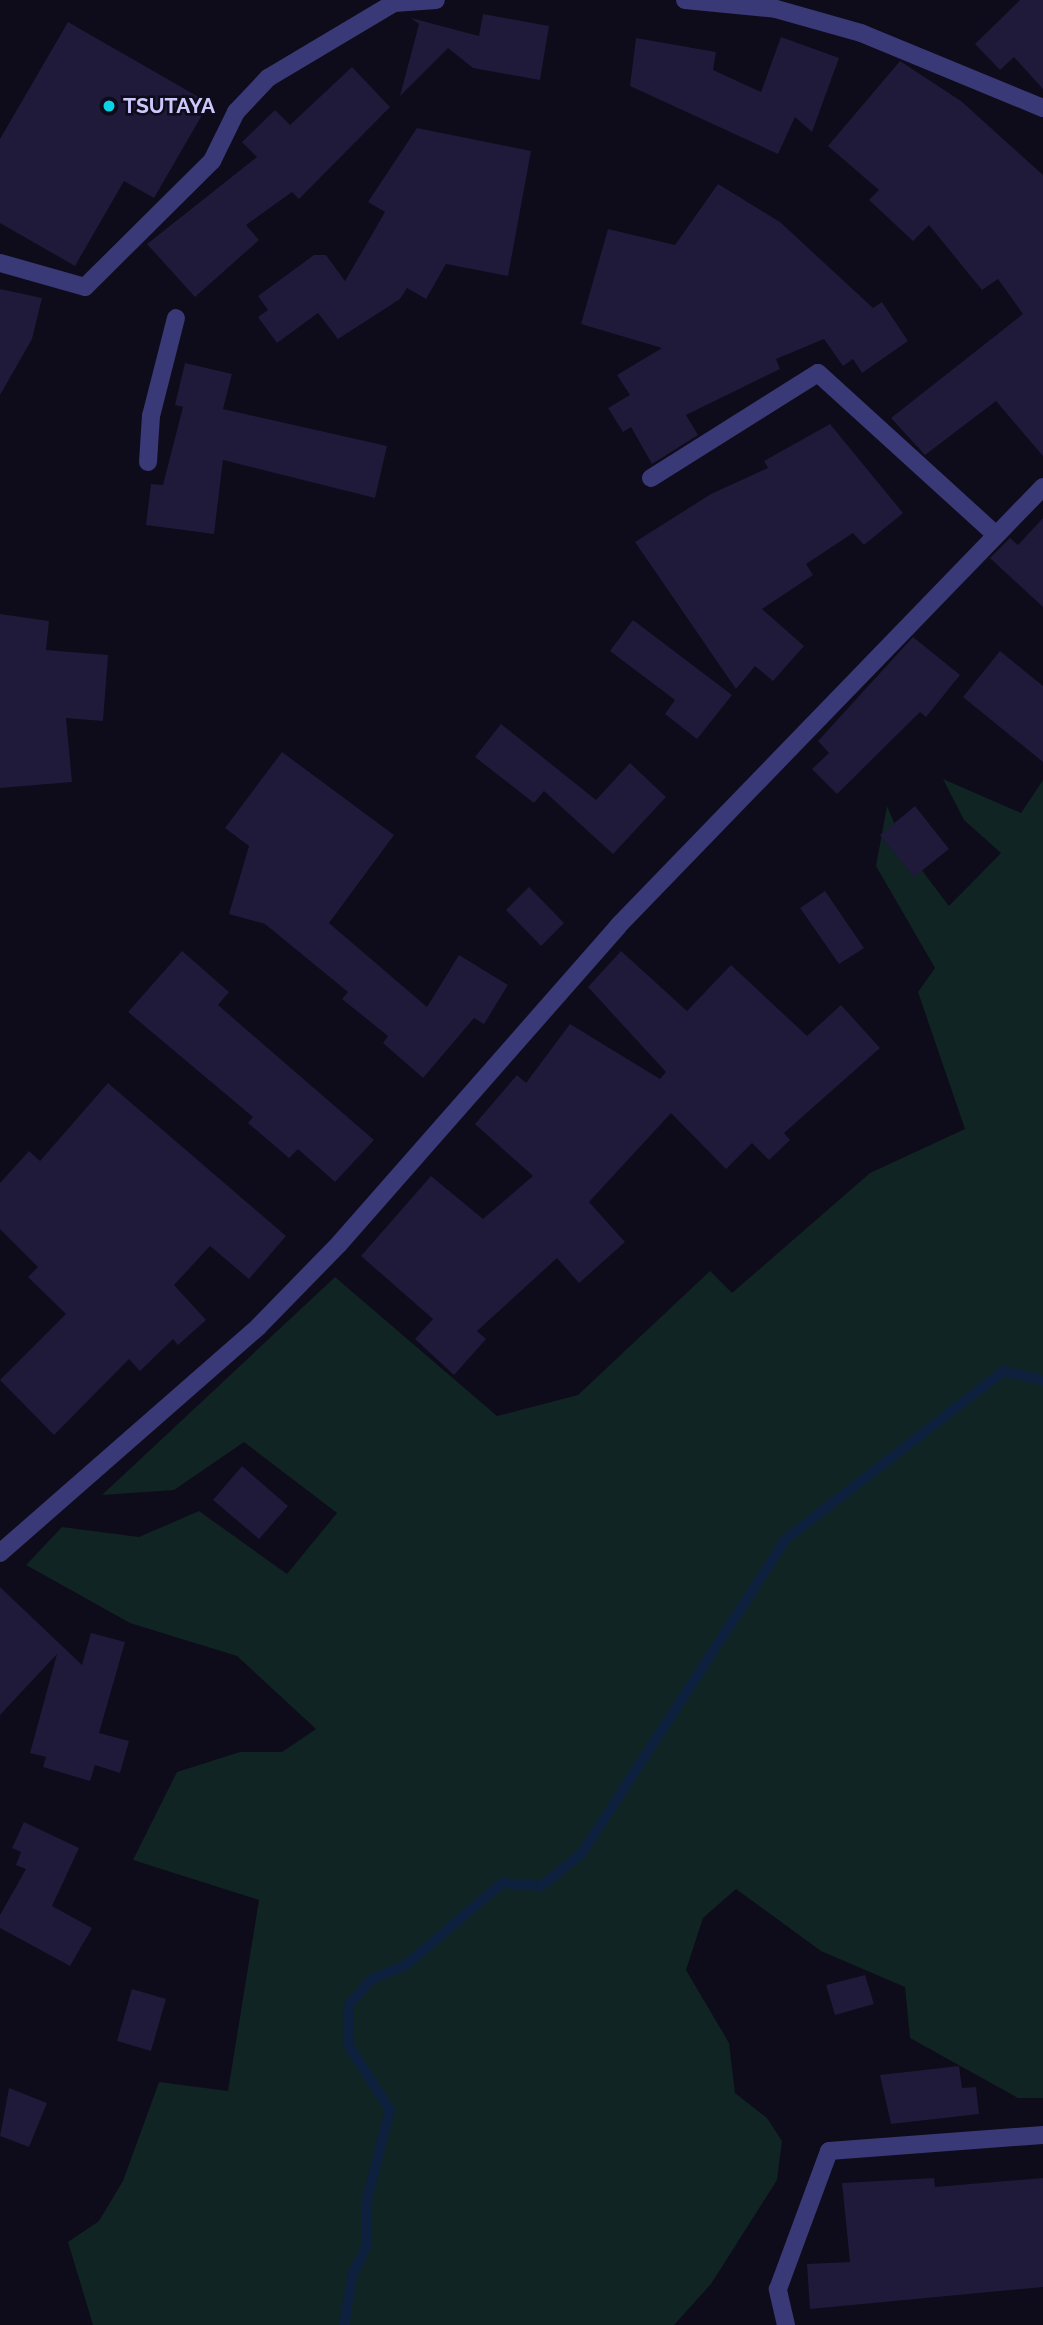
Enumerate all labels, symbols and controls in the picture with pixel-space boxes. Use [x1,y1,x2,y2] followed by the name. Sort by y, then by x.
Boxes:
[123,93,215,119] place label: TSUTAYA
[101,98,117,114] marker: TSUTAYA

